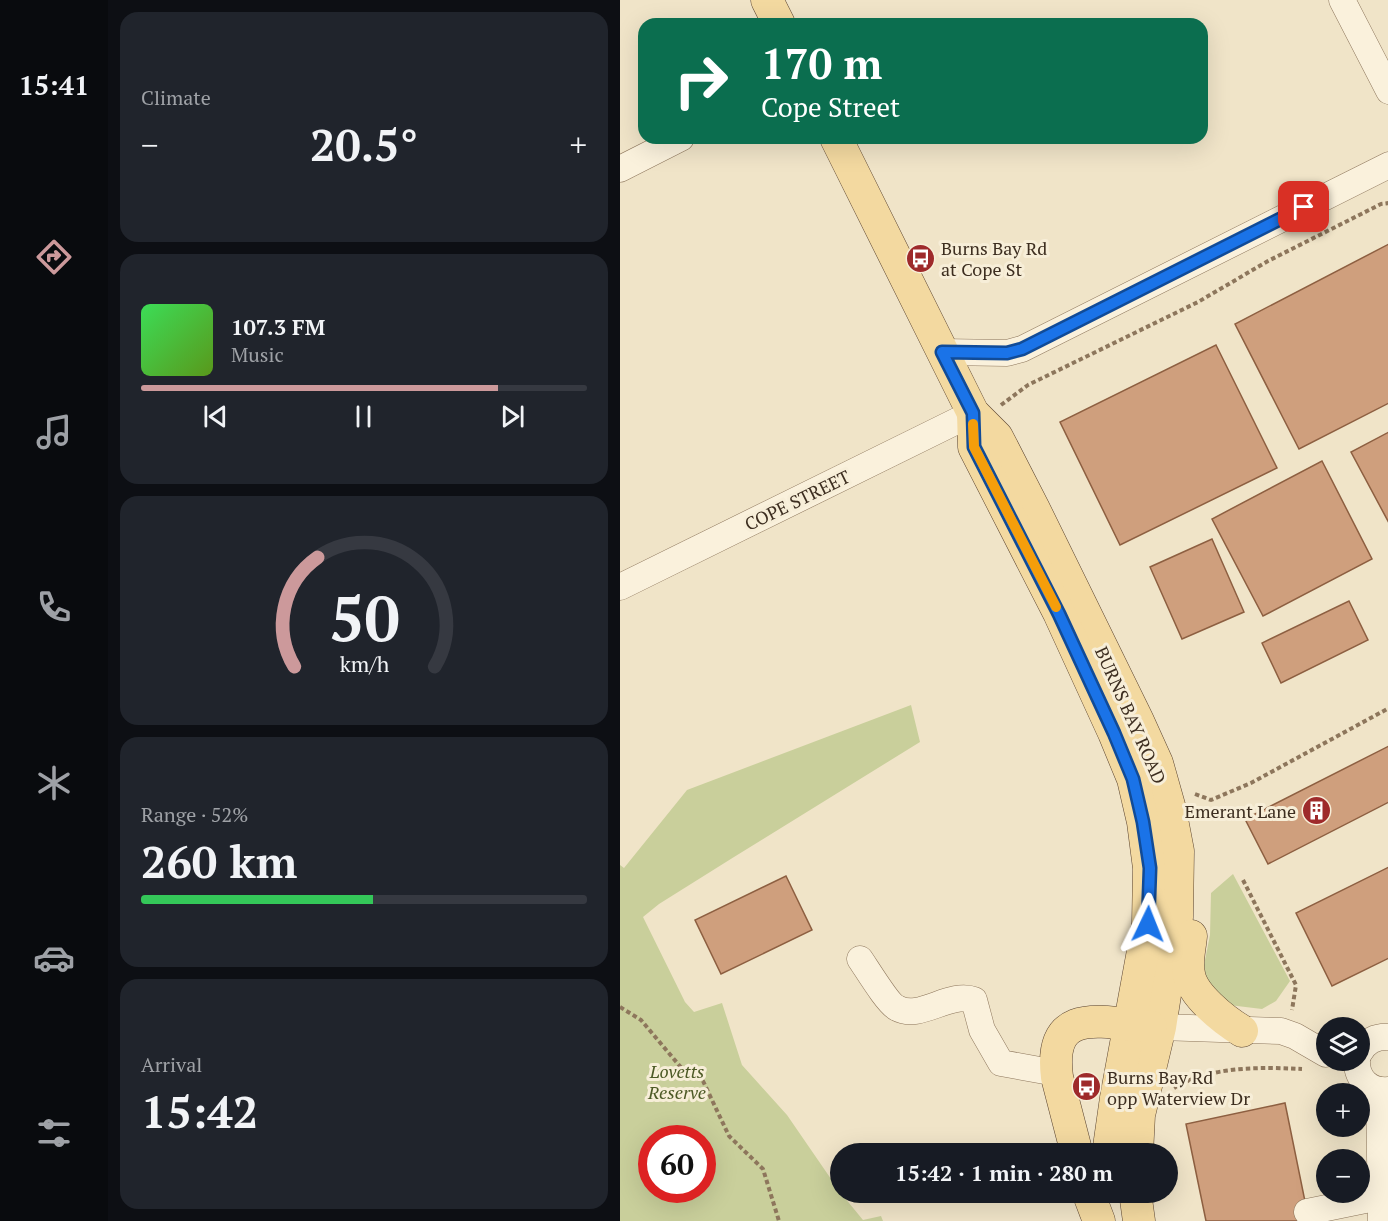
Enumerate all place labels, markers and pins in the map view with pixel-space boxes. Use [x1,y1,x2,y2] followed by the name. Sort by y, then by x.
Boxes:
[1278,181,1329,232] pin
[941,236,1047,281] place label: Burns Bay Rd at Cope St
[904,242,936,274] bus stop icon: Burns Bay Rd at Cope St
[1301,795,1333,827] building icon: Emerant Lane
[1184,799,1296,823] place label: Emerant Lane
[1107,1065,1250,1110] place label: Burns Bay Rd opp Waterview Dr
[1070,1071,1102,1103] bus stop icon: Burns Bay Rd opp Waterview Dr

